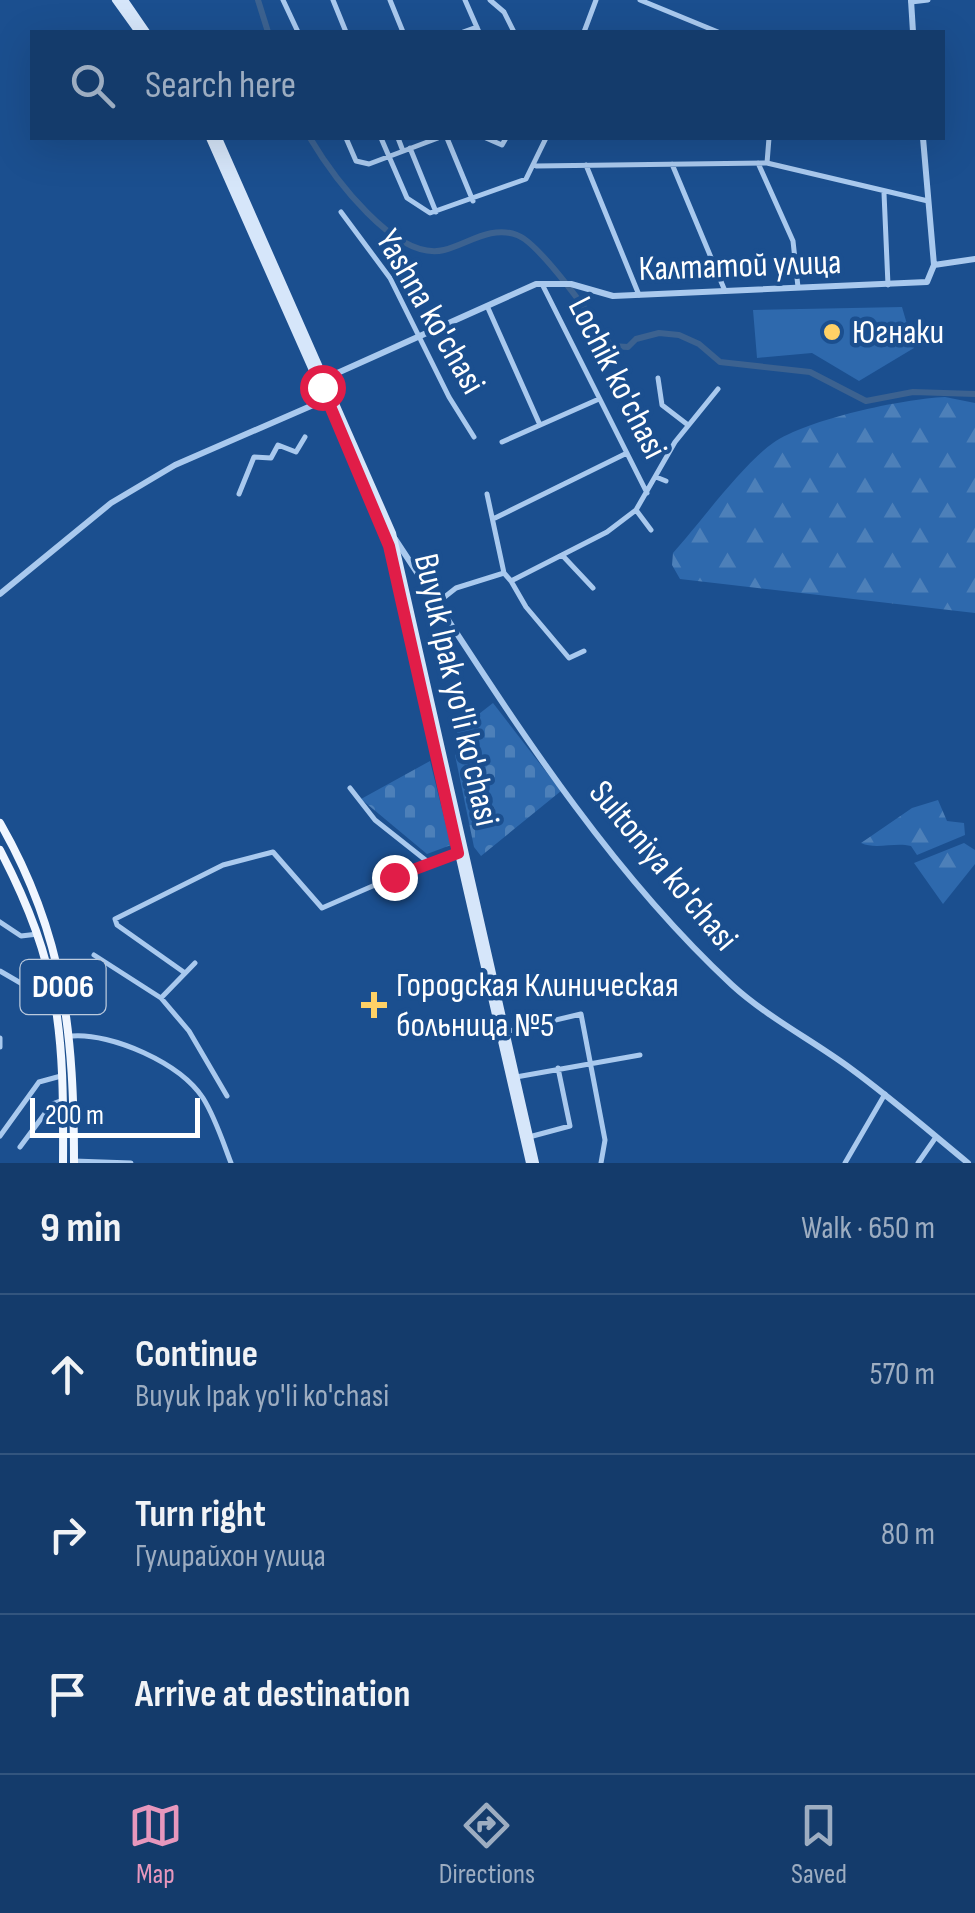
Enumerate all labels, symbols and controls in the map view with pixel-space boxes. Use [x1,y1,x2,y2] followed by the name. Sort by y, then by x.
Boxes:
[30,30,945,140] search box
[65,58,120,113] icon: search
[145,63,296,108] text: Search here
[366,222,494,402] street label: Yashna ko'chasi
[638,241,842,291] street label: Калтатой улица
[558,290,676,466] street label: Lochik ko'chasi
[852,311,944,354] place label: Югнаки
[821,321,843,343] marker: Югнаки
[300,365,346,411] route start
[404,550,508,830] street label: Buyuk Ipak yo'li ko'chasi
[579,772,747,960] street label: Sultoniya ko'chasi
[372,855,418,901] route end
[20,960,106,1014] road number: D006
[396,964,679,1047] place label: Городская Клиническая больница №5
[361,992,387,1018] marker: Городская Клиническая больница №5
[30,1093,200,1138] scale bar
[45,1099,104,1132] text: 200 m
[40,1203,122,1254] text: 9 min
[801,1209,935,1248] text: Walk · 650 m
[135,1332,258,1377] text: Continue
[40,1347,95,1402] icon: ahead
[870,1355,935,1394] text: 570 m
[135,1377,389,1416] text: Buyuk Ipak yo'li ko'chasi
[135,1492,266,1537] text: Turn right
[40,1507,95,1562] icon: right
[881,1515,935,1554] text: 80 m
[135,1537,326,1576] text: Гулирайхон улица
[40,1667,95,1722] icon: arrive
[135,1672,410,1717] text: Arrive at destination
[128,1798,183,1891] tab: Map
[439,1798,535,1891] tab: Directions
[791,1798,847,1891] tab: Saved

